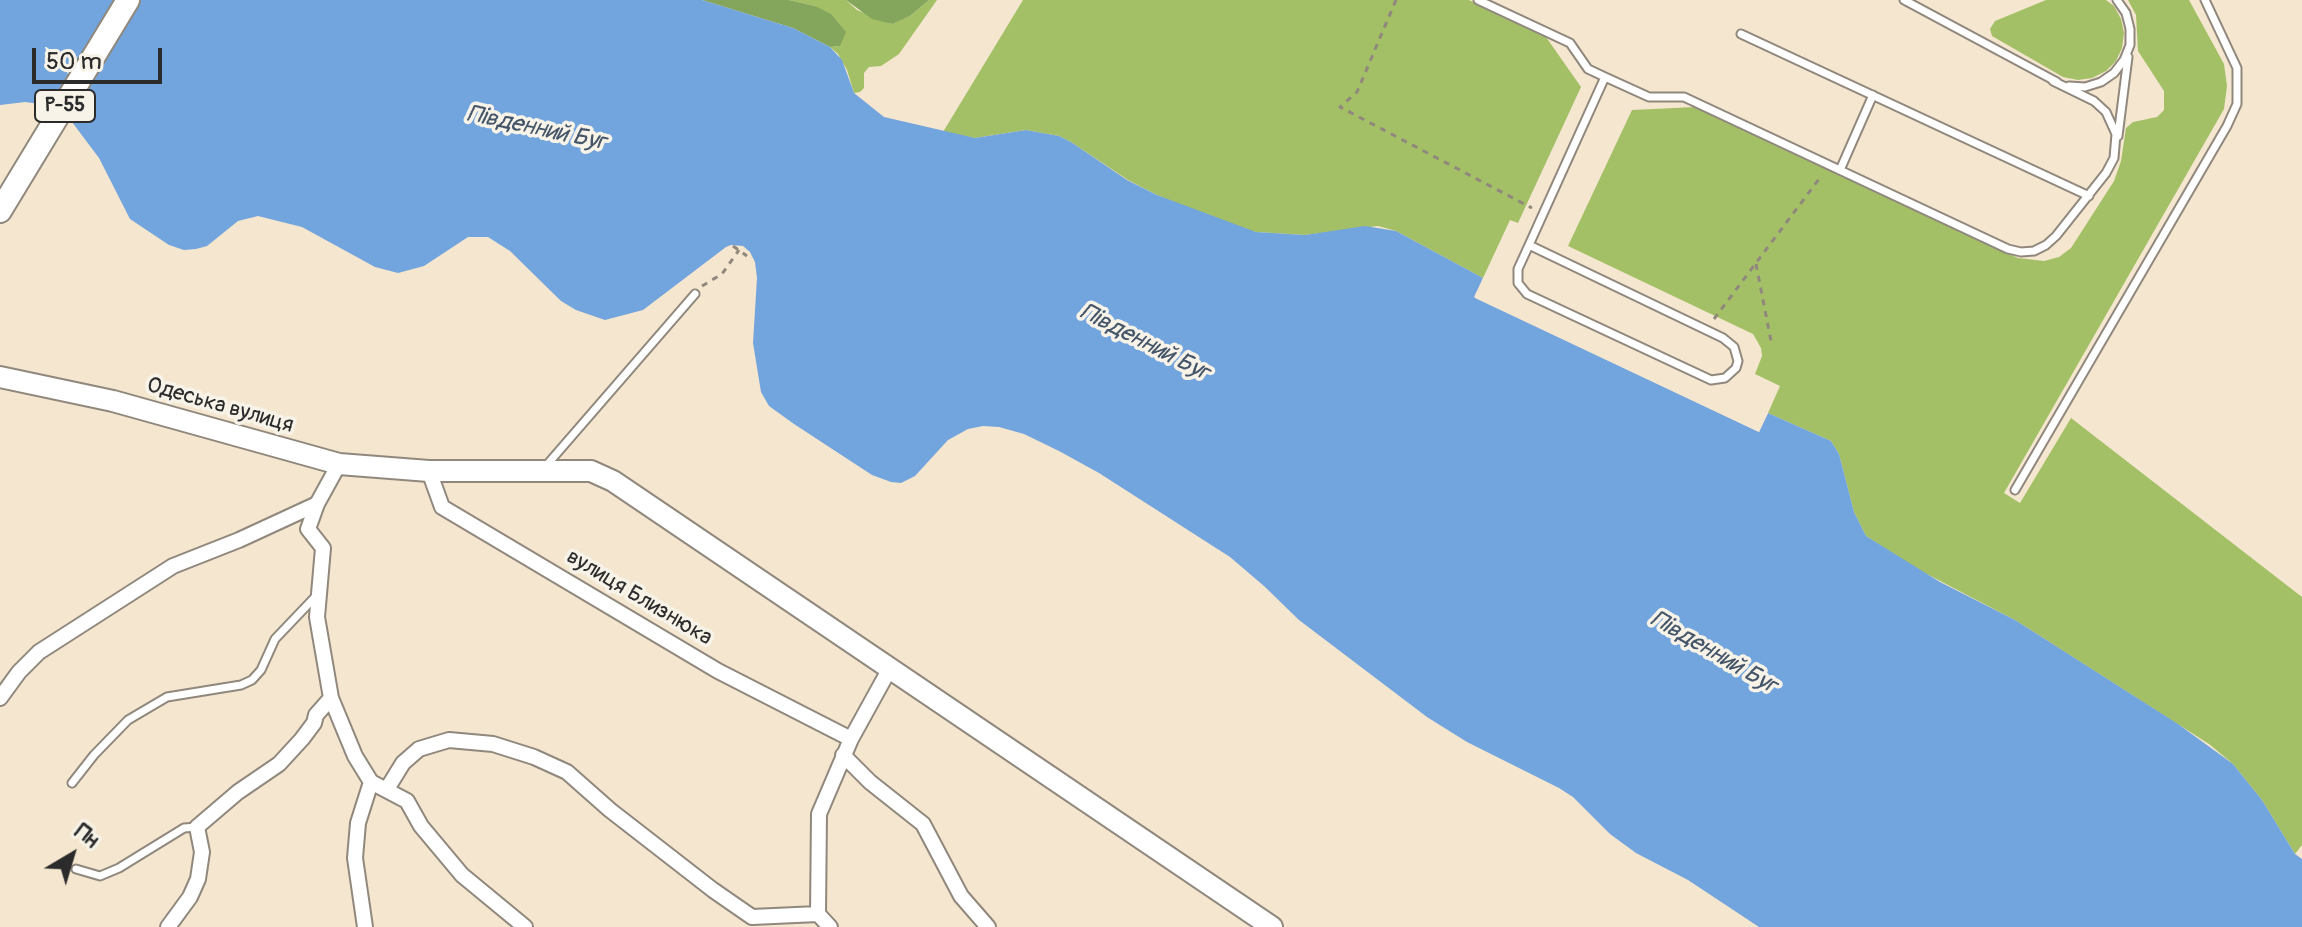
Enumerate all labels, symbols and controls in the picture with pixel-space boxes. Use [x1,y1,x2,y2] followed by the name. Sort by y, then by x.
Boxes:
[36,32,166,82] scale bar
[46,47,102,76] text: 50 m
[35,90,95,122] road number: Р-55
[464,100,608,158] water label: Південний Буг
[1075,298,1213,388] water label: Південний Буг
[144,372,296,440] street label: Одеська вулиця
[561,544,717,652] street label: вулиця Близнюка
[1645,605,1781,701] water label: Південний Буг
[32,815,112,895] north arrow
[69,818,105,855] text: Пн

